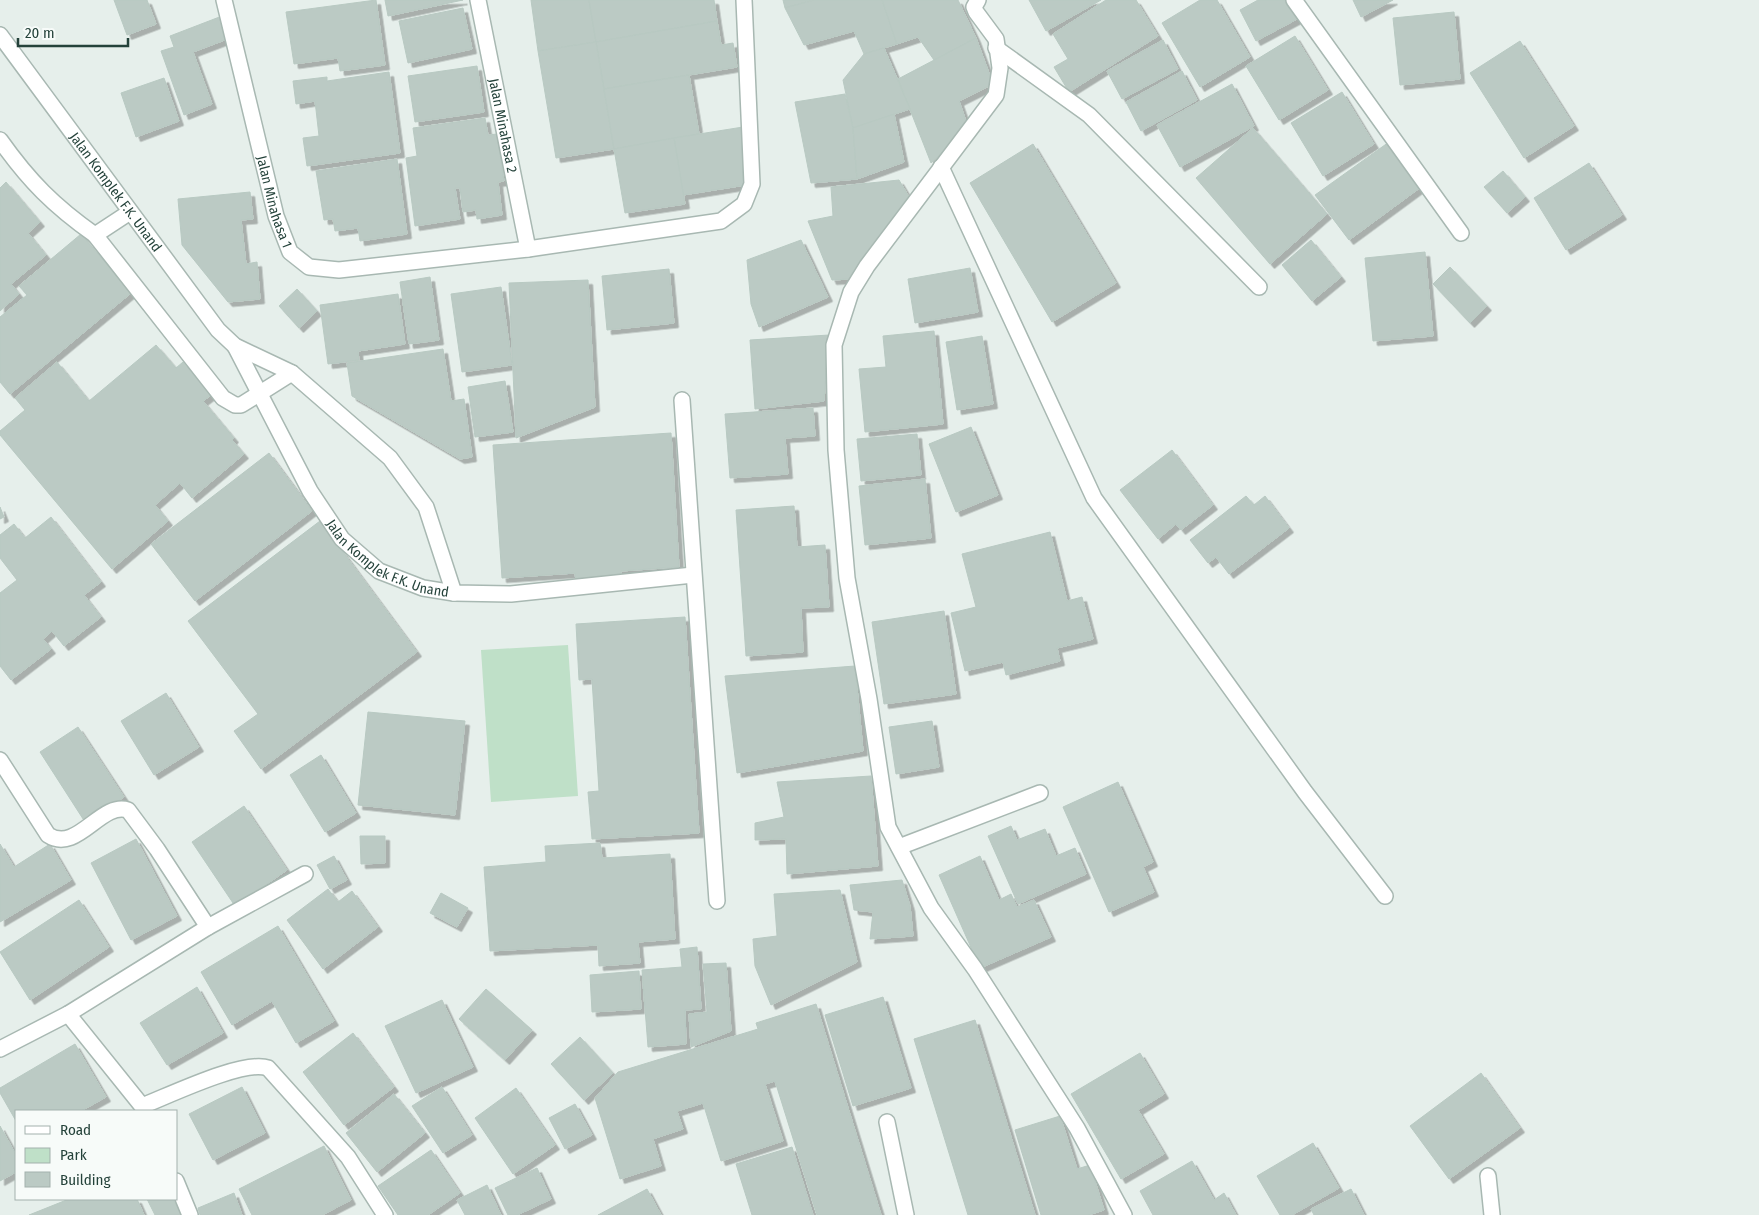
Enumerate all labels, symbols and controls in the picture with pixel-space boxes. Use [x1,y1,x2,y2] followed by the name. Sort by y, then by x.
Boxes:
[18,15,128,47] scale bar
[25,24,55,42] text: 20 m
[485,77,521,174] street label: Jalan Minahasa 2
[66,129,166,255] street label: Jalan Komplek F.K. Unand
[253,154,296,250] street label: Jalan Minahasa 1
[323,516,450,601] street label: Jalan Komplek F.K. Unand
[15,1110,178,1200] legend
[60,1121,91,1139] text: Road
[60,1146,87,1164] text: Park
[60,1171,111,1189] text: Building

